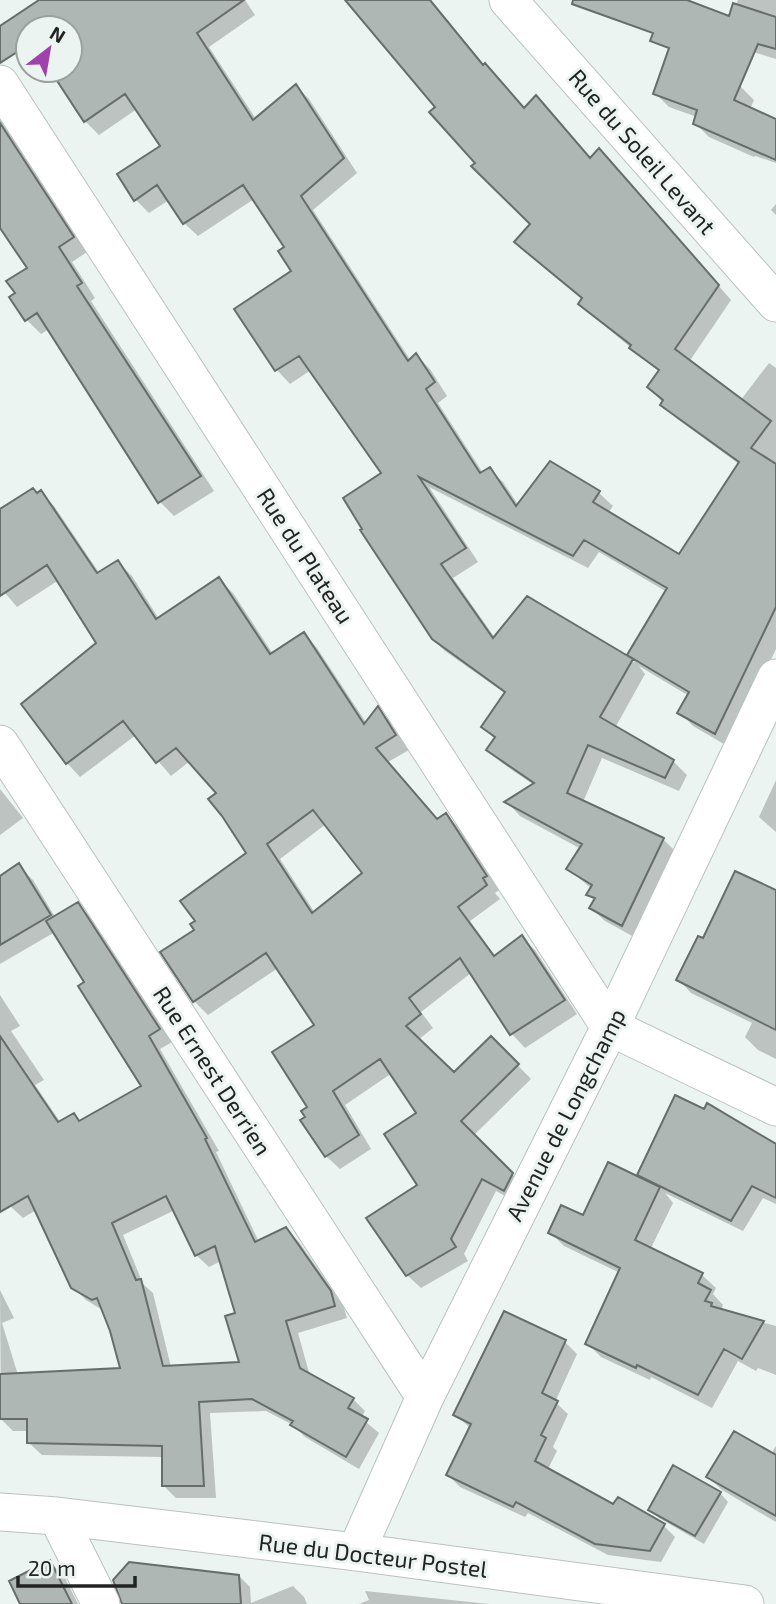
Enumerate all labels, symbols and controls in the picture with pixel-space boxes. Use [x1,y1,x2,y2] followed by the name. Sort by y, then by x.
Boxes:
[14,14,84,84] north arrow
[46,21,70,47] text: N
[564,63,722,240] street label: Rue du Soleil Levant
[252,482,360,629] street label: Rue du Plateau
[148,981,278,1160] street label: Rue Ernest Derrien
[499,1004,631,1225] street label: Avenue de Longchamp
[257,1527,489,1583] street label: Rue du Docteur Postel
[18,1544,135,1588] scale bar
[28,1555,76,1580] text: 20 m

